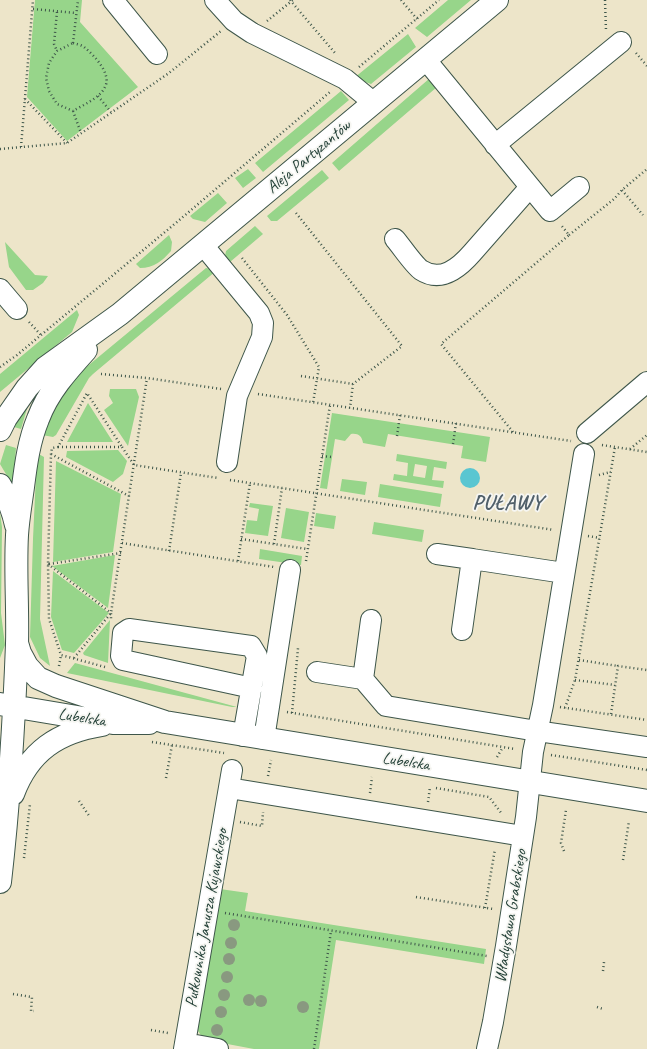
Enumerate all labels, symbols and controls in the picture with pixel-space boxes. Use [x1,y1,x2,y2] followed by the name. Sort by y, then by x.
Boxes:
[263,116,355,198] street label: Aleja Partyzantów
[473,490,543,516] district label: PUŁAWY
[57,704,107,732] street label: Lubelska
[381,748,431,776] street label: Lubelska
[181,827,233,1009] street label: Pułkownika Janusza Kujawskiego
[490,848,532,984] street label: Władysława Grabskiego

